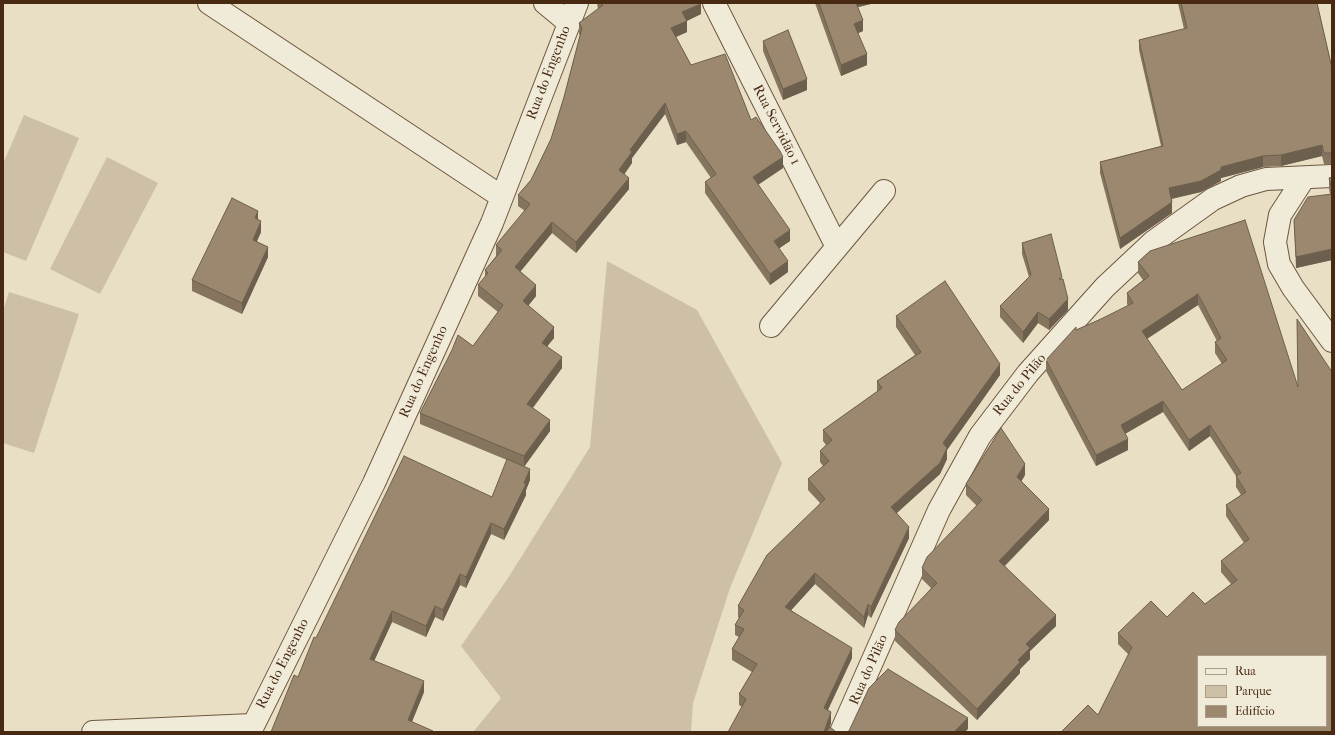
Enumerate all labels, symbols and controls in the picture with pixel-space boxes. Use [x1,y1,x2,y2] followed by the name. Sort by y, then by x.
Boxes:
[523,24,575,122] street label: Rua do Engenho
[749,82,803,168] street label: Rua Servidão 1
[396,323,452,421] street label: Rua do Engenho
[990,351,1050,419] street label: Rua do Pilão
[253,616,313,712] street label: Rua do Engenho
[846,632,892,708] street label: Rua do Pilão
[1197,655,1327,727] legend
[1235,664,1256,678] text: Rua
[1235,684,1272,698] text: Parque
[1235,704,1275,718] text: Edifício

